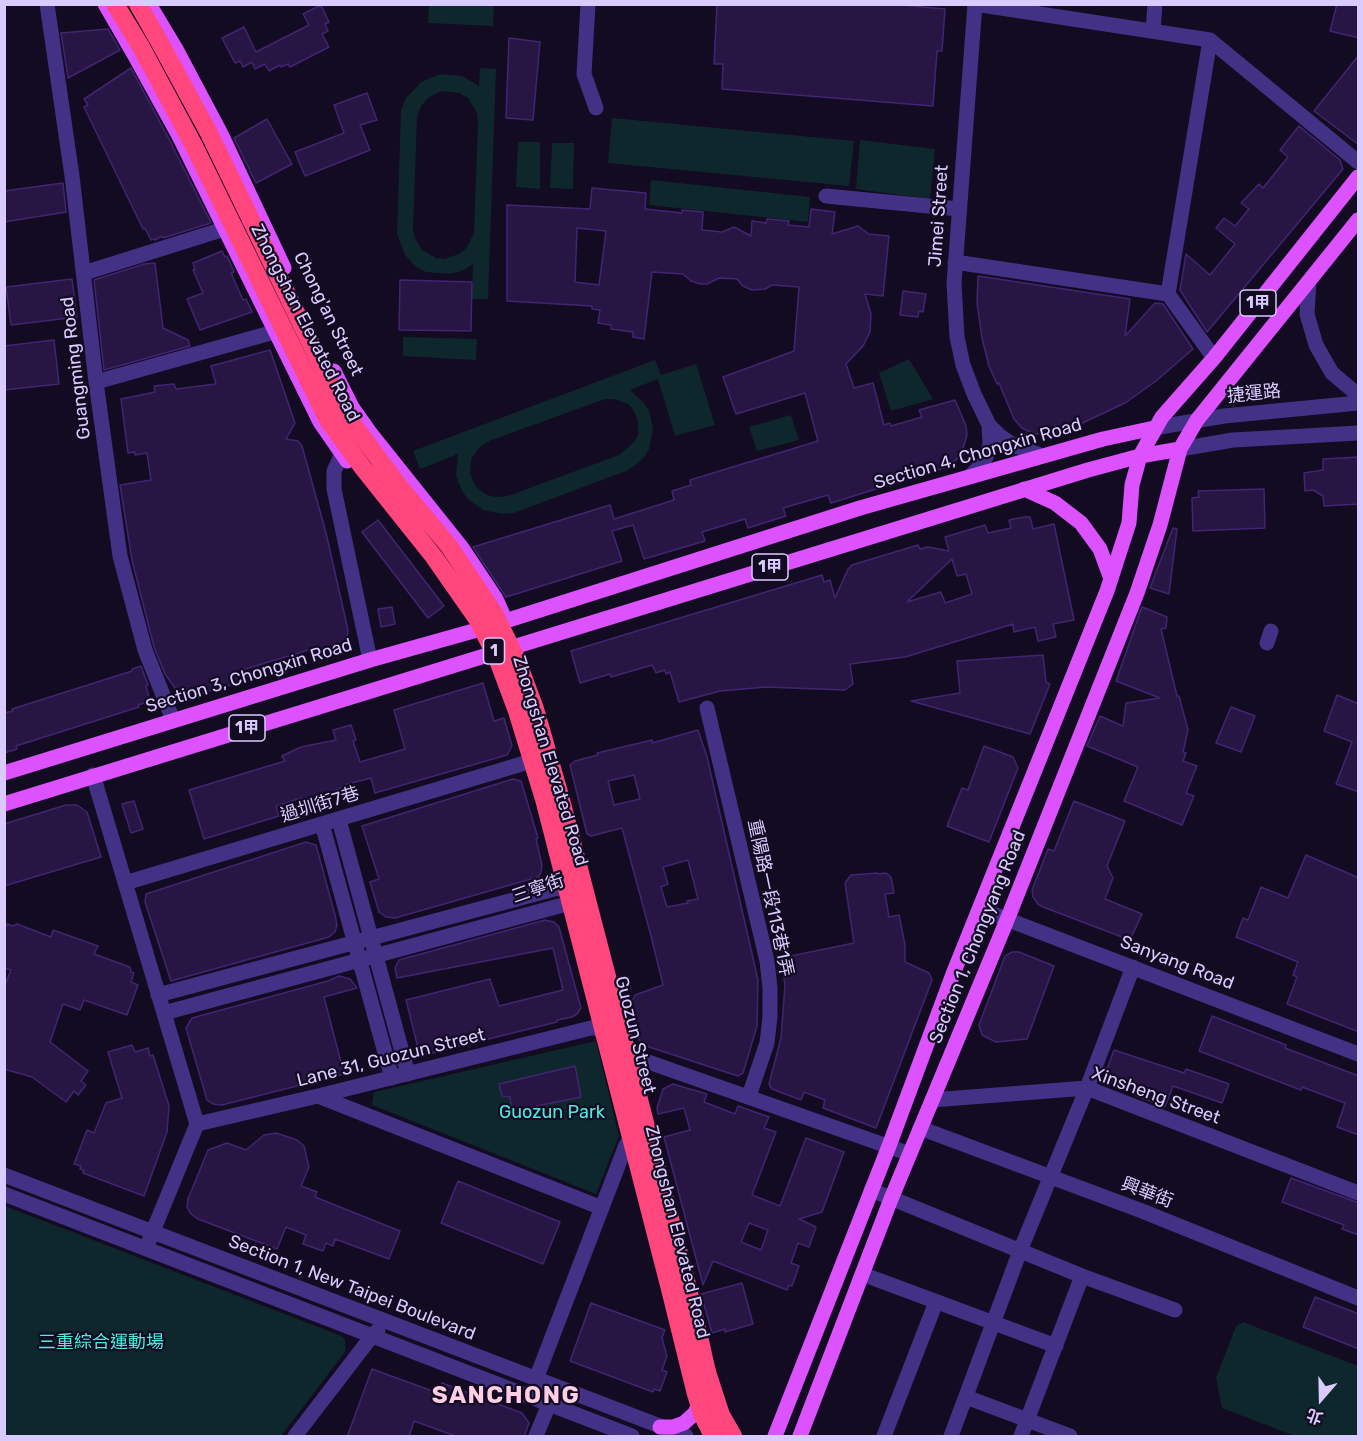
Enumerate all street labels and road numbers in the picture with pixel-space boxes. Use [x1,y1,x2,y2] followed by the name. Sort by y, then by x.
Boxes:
[925,164,953,268] street label: Jimei Street
[246,221,364,425] street label: Zhongshan Elevated Road
[289,248,367,380] street label: Chong'an Street
[1240,290,1276,316] road number: 1甲
[57,295,95,441] street label: Guangming Road
[1226,380,1282,408] street label: 捷運路
[872,414,1084,494] street label: Section 4, Chongxin Road
[752,554,788,580] road number: 1甲
[143,634,355,718] street label: Section 3, Chongxin Road
[484,638,504,664] road number: 1
[508,653,592,869] street label: Zhongshan Elevated Road
[229,715,265,741] road number: 1甲
[278,783,362,827] street label: 過圳街7巷
[743,818,797,978] street label: 重陽路一段113巷1弄
[925,827,1031,1047] street label: Section 1, Chongyang Road
[509,870,567,908] street label: 三寧街
[1117,931,1237,995] street label: Sanyang Road
[610,974,660,1096] street label: Guozun Street
[295,1024,487,1092] street label: Lane 31, Guozun Street
[1089,1063,1223,1129] street label: Xinsheng Street
[640,1123,714,1341] street label: Zhongshan Elevated Road
[1118,1173,1176,1213] street label: 興華街
[225,1231,479,1345] street label: Section 1, New Taipei Boulevard

